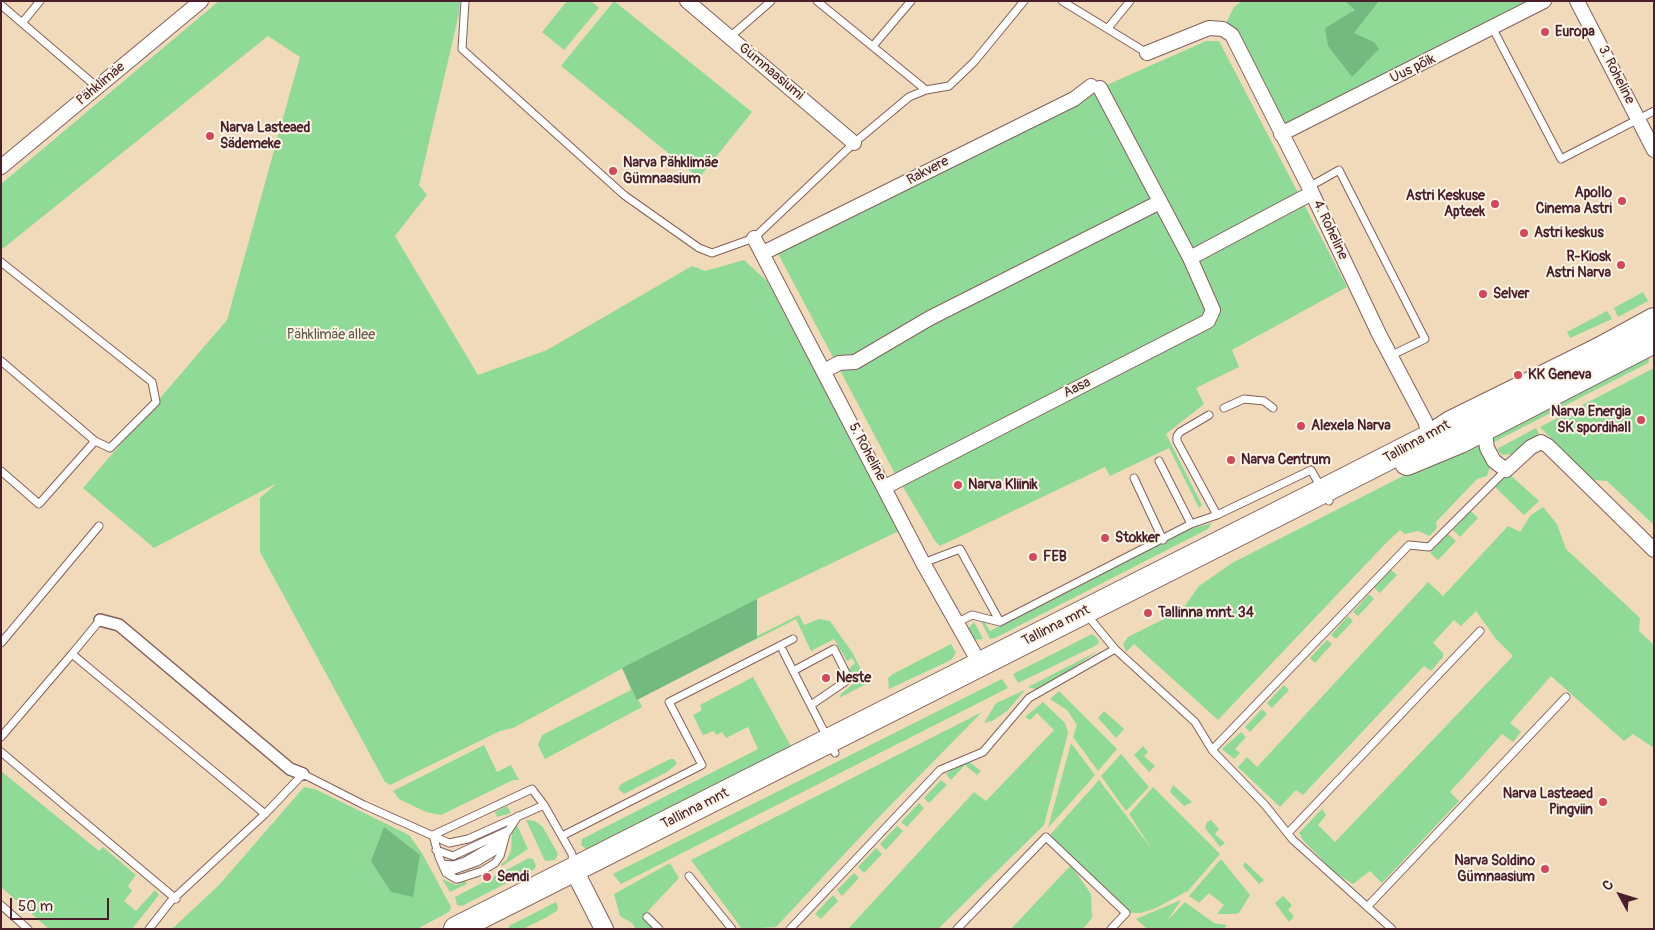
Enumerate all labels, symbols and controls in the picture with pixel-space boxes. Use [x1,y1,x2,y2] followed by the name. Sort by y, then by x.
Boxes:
[1555,24,1595,40] place label: Europa
[1539,26,1551,38] marker: Europa
[735,40,807,104] street label: Gümnaasiumi
[1594,43,1638,107] street label: 3. Roheline
[1388,51,1438,87] street label: Uus põik
[73,59,129,109] street label: Pähklimäe
[220,120,310,152] place label: Narva Lasteaed Sädemeke
[204,130,216,142] marker: Narva Lasteaed Sädemeke
[904,153,952,189] street label: Rakvere
[623,155,718,188] place label: Narva Pähklimäe Gümnaasium
[607,165,619,177] marker: Narva Pähklimäe Gümnaasium
[1536,185,1612,218] place label: Apollo Cinema Astri
[1406,188,1485,220] place label: Astri Keskuse Apteek
[1616,195,1628,207] marker: Apollo Cinema Astri
[1309,198,1351,262] street label: 4. Roheline
[1489,198,1501,210] marker: Astri Keskuse Apteek
[1534,225,1604,241] place label: Astri keskus
[1518,227,1530,239] marker: Astri keskus
[1546,249,1611,282] place label: R-Kiosk Astri Narva
[1615,259,1627,271] marker: R-Kiosk Astri Narva
[1493,286,1530,302] place label: Selver
[1477,288,1489,300] marker: Selver
[287,327,375,343] park label: Pähklimäe allee
[1528,367,1591,383] place label: KK Geneva
[1512,369,1524,381] marker: KK Geneva
[1061,374,1093,402] street label: Aasa
[1551,404,1631,437] place label: Narva Energia SK spordihall
[1635,414,1647,426] marker: Narva Energia SK spordihall
[1381,417,1453,467] street label: Tallinna mnt
[1311,418,1391,434] place label: Alexela Narva
[845,420,889,484] street label: 5. Roheline
[1295,420,1307,432] marker: Alexela Narva
[1241,452,1331,468] place label: Narva Centrum
[1225,454,1237,466] marker: Narva Centrum
[968,477,1038,493] place label: Narva Kliinik
[952,479,964,491] marker: Narva Kliinik
[1115,530,1160,546] place label: Stokker
[1099,532,1111,544] marker: Stokker
[1043,549,1067,565] place label: FEB
[1027,551,1039,563] marker: FEB
[1019,602,1093,650] street label: Tallinna mnt
[1158,605,1254,621] place label: Tallinna mnt. 34
[1142,607,1154,619] marker: Tallinna mnt. 34
[836,670,871,686] place label: Neste
[820,672,832,684] marker: Neste
[658,785,732,833] street label: Tallinna mnt
[1503,786,1593,819] place label: Narva Lasteaed Pingviin
[1597,796,1609,808] marker: Narva Lasteaed Pingviin
[1454,853,1535,886] place label: Narva Soldino Gümnaasium
[1539,863,1551,875] marker: Narva Soldino Gümnaasium
[497,869,529,885] place label: Sendi
[1595,870,1645,920] north arrow
[481,871,493,883] marker: Sendi
[1599,877,1617,894] text: С
[12,888,111,920] scale bar
[18,897,53,916] text: 50 m

